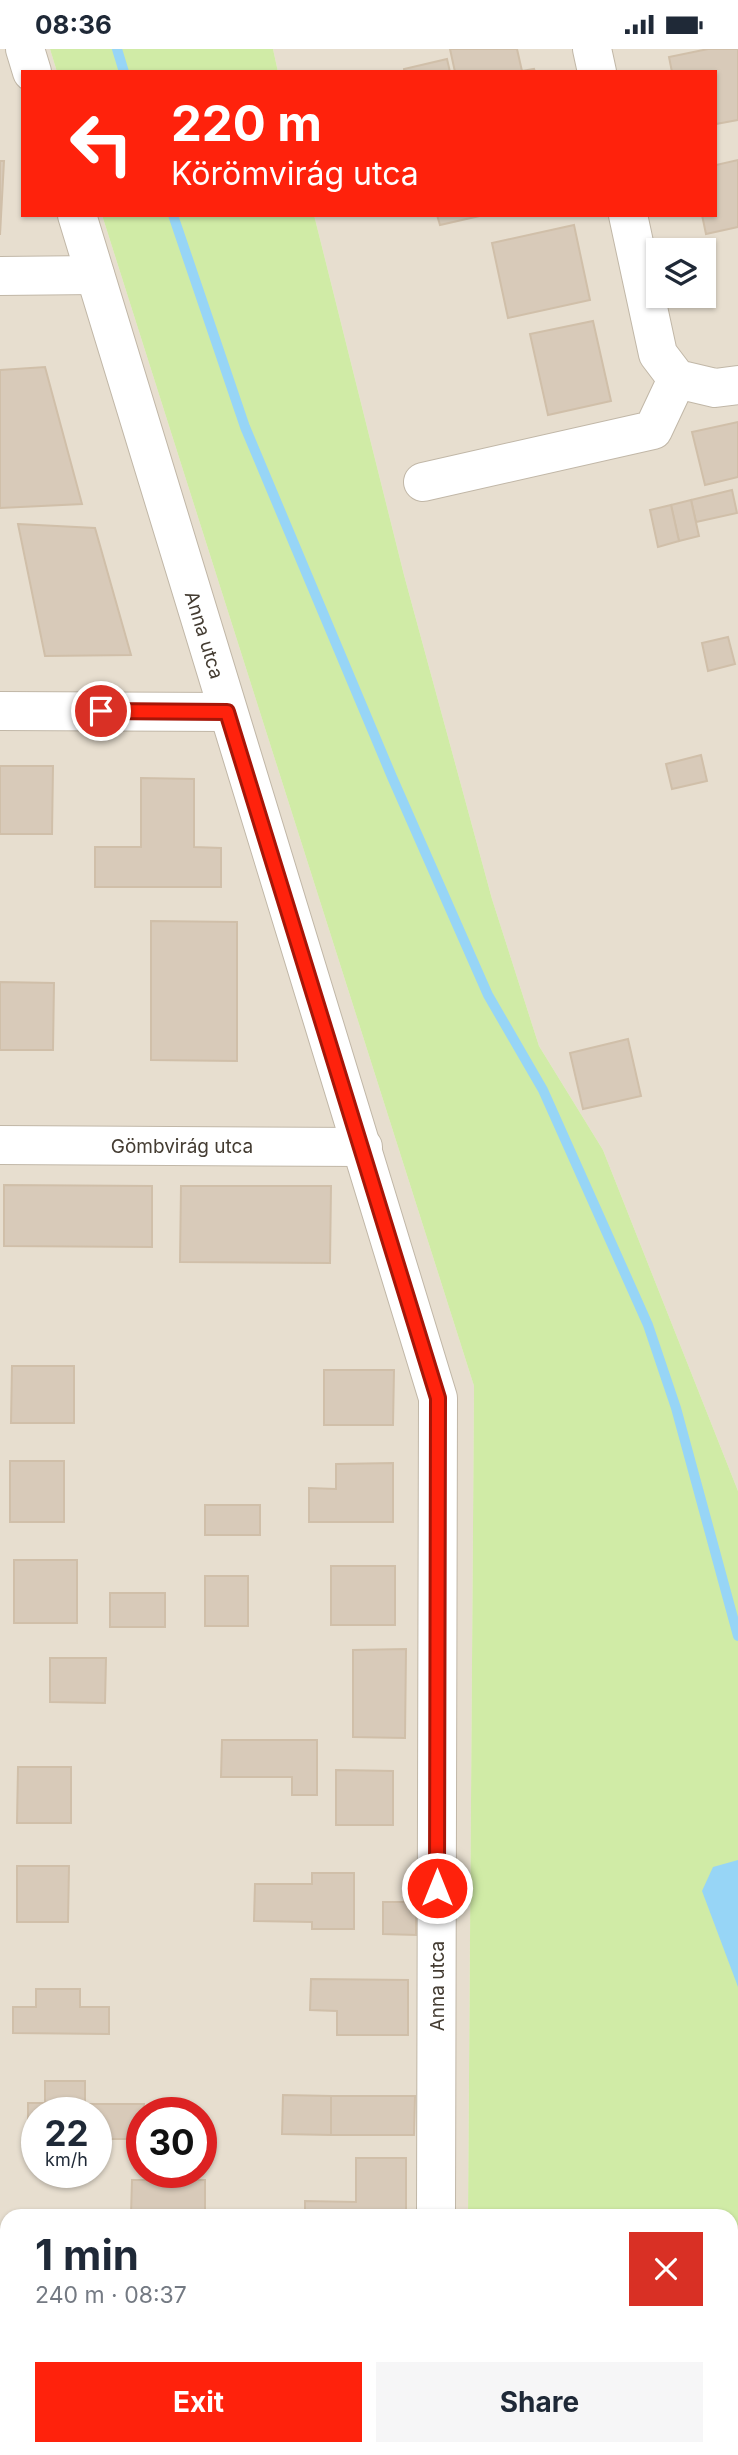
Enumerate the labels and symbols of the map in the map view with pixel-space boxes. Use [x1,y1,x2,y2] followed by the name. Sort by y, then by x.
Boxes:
[180,588,228,682] street label: Anna utca
[71,681,131,741] pin
[111,1135,253,1158] street label: Gömbvirág utca
[400,1851,474,1925] position arrow
[426,1941,449,2031] street label: Anna utca
[126,2097,217,2188] speed limit sign: 30

